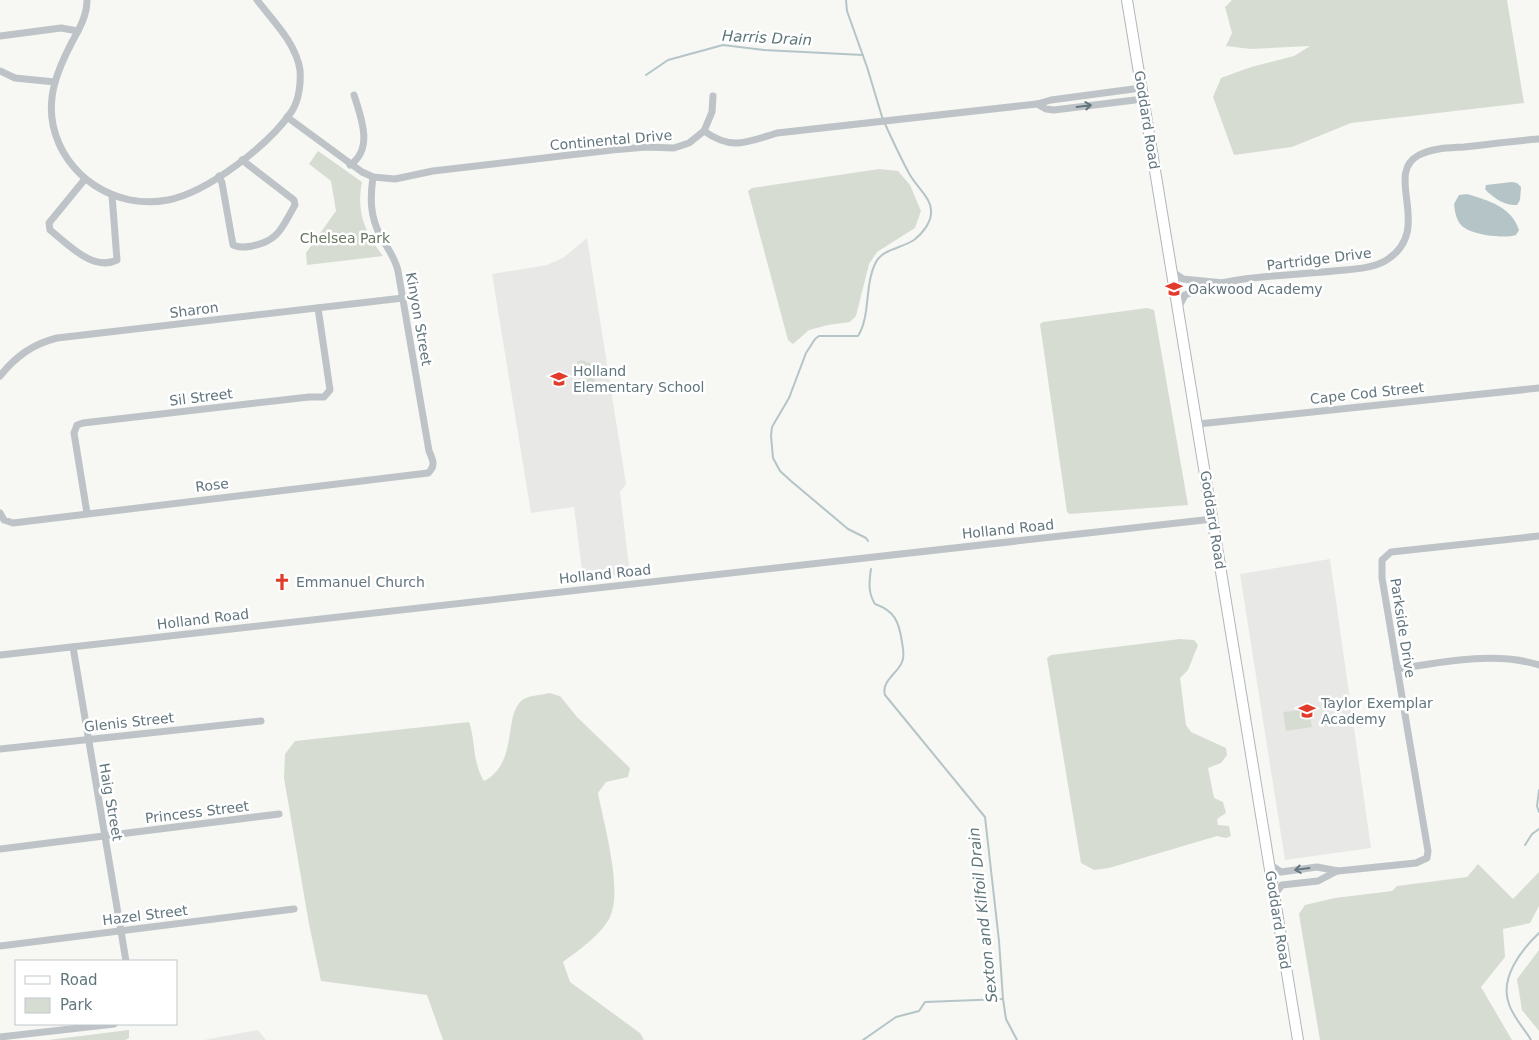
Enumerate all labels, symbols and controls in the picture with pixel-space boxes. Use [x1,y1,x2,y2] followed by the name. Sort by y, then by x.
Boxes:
[722,27,812,49] water label: Harris Drain
[1131,69,1163,171] street label: Goddard Road
[1075,101,1091,111] one-way arrow
[549,127,673,153] street label: Continental Drive
[300,230,391,246] park label: Chelsea Park
[1266,245,1372,273] street label: Partridge Drive
[403,271,435,367] street label: Kinyon Street
[1164,279,1184,299] school or university icon: Oakwood Academy
[1188,281,1323,297] place label: Oakwood Academy
[169,299,219,321] street label: Sharon
[573,363,705,395] place label: Holland Elementary School
[549,369,569,389] school or university icon: Holland Elementary School
[1309,379,1425,407] street label: Cape Cod Street
[168,385,234,409] street label: Sil Street
[1197,469,1229,571] street label: Goddard Road
[194,475,230,495] street label: Rose
[961,516,1055,542] street label: Holland Road
[558,561,652,587] street label: Holland Road
[272,572,292,592] church icon: Emmanuel Church
[296,574,425,590] place label: Emmanuel Church
[1387,577,1419,679] street label: Parkside Drive
[156,605,250,633] street label: Holland Road
[1320,695,1433,727] place label: Taylor Exemplar Academy
[1297,701,1317,721] school or university icon: Taylor Exemplar Academy
[83,709,175,735] street label: Glenis Street
[96,762,126,843] street label: Haig Street
[144,798,250,826] street label: Princess Street
[965,826,1001,1004] water label: Sexton and Kilfoil Drain
[1295,864,1311,874] one-way arrow
[1262,869,1294,971] street label: Goddard Road
[101,902,189,928] street label: Hazel Street
[15,960,178,1025] legend
[60,971,98,989] text: Road
[60,996,93,1014] text: Park

